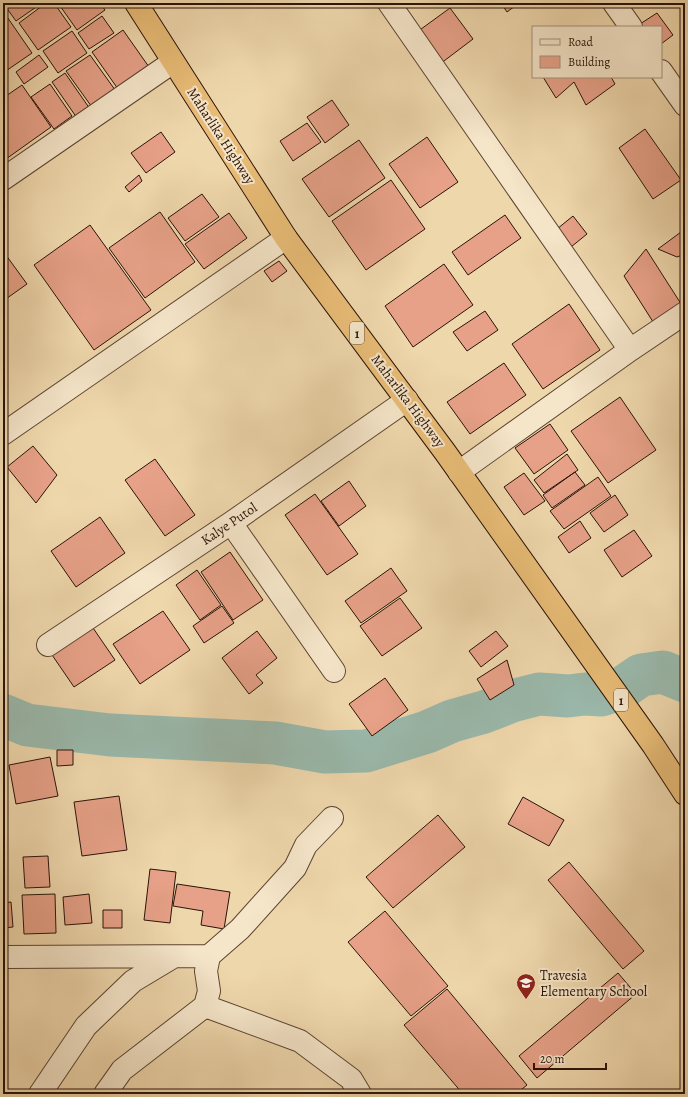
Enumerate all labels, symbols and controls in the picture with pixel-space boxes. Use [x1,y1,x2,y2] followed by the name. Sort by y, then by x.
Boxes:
[532,26,662,78] legend
[568,34,594,50] text: Road
[568,54,610,70] text: Building
[183,84,260,189] street label: Maharlika Highway
[350,322,364,344] road number: 1
[367,351,450,452] street label: Maharlika Highway
[197,498,261,550] street label: Kalye Putol
[614,689,628,711] road number: 1
[540,966,648,1001] place label: Travesia Elementary School
[515,972,537,1000] school or university icon: Travesia Elementary School
[534,1045,606,1071] scale bar
[540,1051,564,1067] text: 20 m

